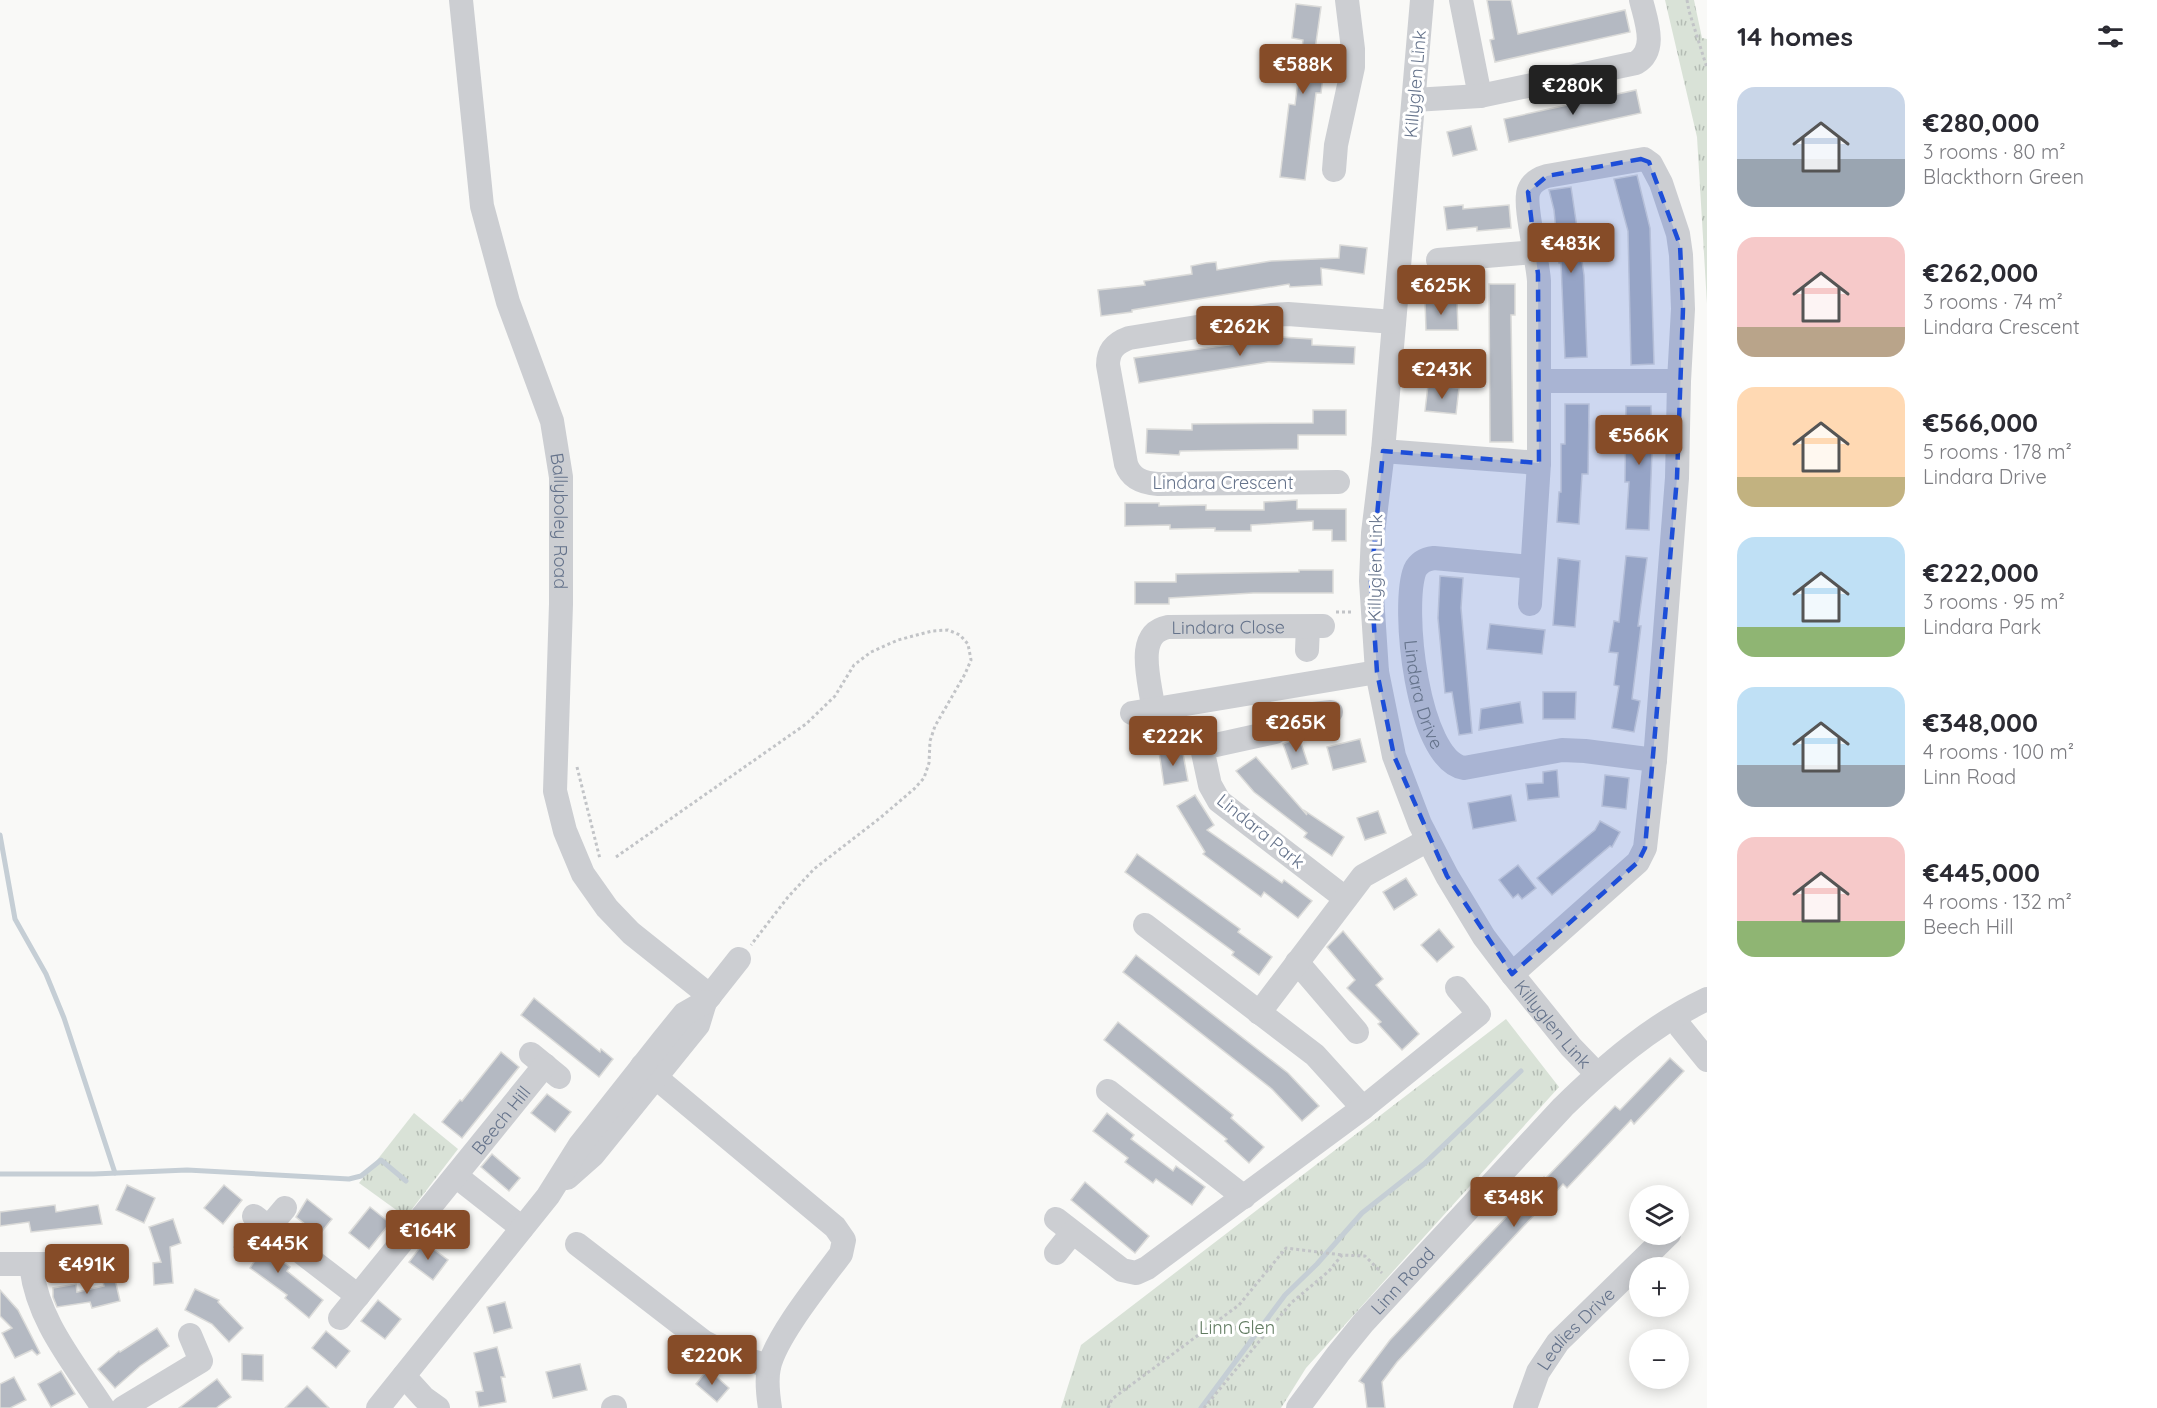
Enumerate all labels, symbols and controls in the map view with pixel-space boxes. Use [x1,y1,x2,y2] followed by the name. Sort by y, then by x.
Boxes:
[1737,20,1853,53] text: 14 homes
[2094,20,2127,53] icon: filters
[1399,29,1431,139] street label: Killyglen Link
[1261,44,1345,95] pin: €588K
[1273,51,1333,76] text: €588K
[1531,65,1615,116] pin: €280K
[1543,72,1603,97] text: €280K
[1923,106,2039,139] text: €280,000
[1785,111,1857,183] icon: home
[1923,139,2066,164] text: 3 rooms · 80 m²
[1923,164,2084,189] text: Blackthorn Green
[1529,223,1613,274] pin: €483K
[1541,230,1601,255] text: €483K
[1923,256,2038,289] text: €262,000
[1785,261,1857,333] icon: home
[1399,265,1483,316] pin: €625K
[1411,272,1471,297] text: €625K
[1923,289,2063,314] text: 3 rooms · 74 m²
[1198,306,1282,357] pin: €262K
[1210,313,1270,338] text: €262K
[1923,314,2080,339] text: Lindara Crescent
[1400,349,1484,400] pin: €243K
[1412,356,1472,381] text: €243K
[1923,406,2038,439] text: €566,000
[1785,411,1857,483] icon: home
[1597,415,1681,466] pin: €566K
[1609,422,1669,447] text: €566K
[1923,439,2072,464] text: 5 rooms · 178 m²
[546,451,573,589] street label: Ballyboley Road
[1923,464,2047,489] text: Lindara Drive
[1152,471,1294,494] street label: Lindara Crescent
[1363,514,1387,622] street label: Killyglen Link
[1923,556,2039,589] text: €222,000
[1785,561,1857,633] icon: home
[1923,589,2065,614] text: 3 rooms · 95 m²
[1923,614,2041,639] text: Lindara Park
[1171,615,1285,638] street label: Lindara Close
[1400,639,1449,753] street label: Lindara Drive
[1254,702,1338,753] pin: €265K
[1923,706,2038,739] text: €348,000
[1266,709,1326,734] text: €265K
[1785,711,1857,783] icon: home
[1131,716,1215,767] pin: €222K
[1143,723,1203,748] text: €222K
[1923,739,2074,764] text: 4 rooms · 100 m²
[1923,764,2016,789] text: Linn Road
[1212,789,1310,873] street label: Lindara Park
[1923,856,2040,889] text: €445,000
[1785,861,1857,933] icon: home
[1923,889,2072,914] text: 4 rooms · 132 m²
[1923,914,2014,939] text: Beech Hill
[1510,975,1597,1073] street label: Killyglen Link
[466,1081,535,1159] street label: Beech Hill
[1472,1177,1556,1228] pin: €348K
[1484,1184,1544,1209] text: €348K
[1629,1185,1689,1389] map controls
[1629,1185,1689,1245] button: layers
[386,1210,470,1261] pin: €164K
[400,1217,456,1242] text: €164K
[236,1223,320,1274] pin: €445K
[248,1230,308,1255] text: €445K
[1365,1242,1439,1319] street label: Linn Road
[45,1244,129,1295] pin: €491K
[59,1251,115,1276] text: €491K
[1629,1257,1689,1317] button: +
[1531,1282,1619,1374] street label: Lealies Drive
[1199,1316,1275,1339] park label: Linn Glen
[1629,1329,1689,1389] button: −
[670,1335,754,1386] pin: €220K
[682,1342,742,1367] text: €220K

